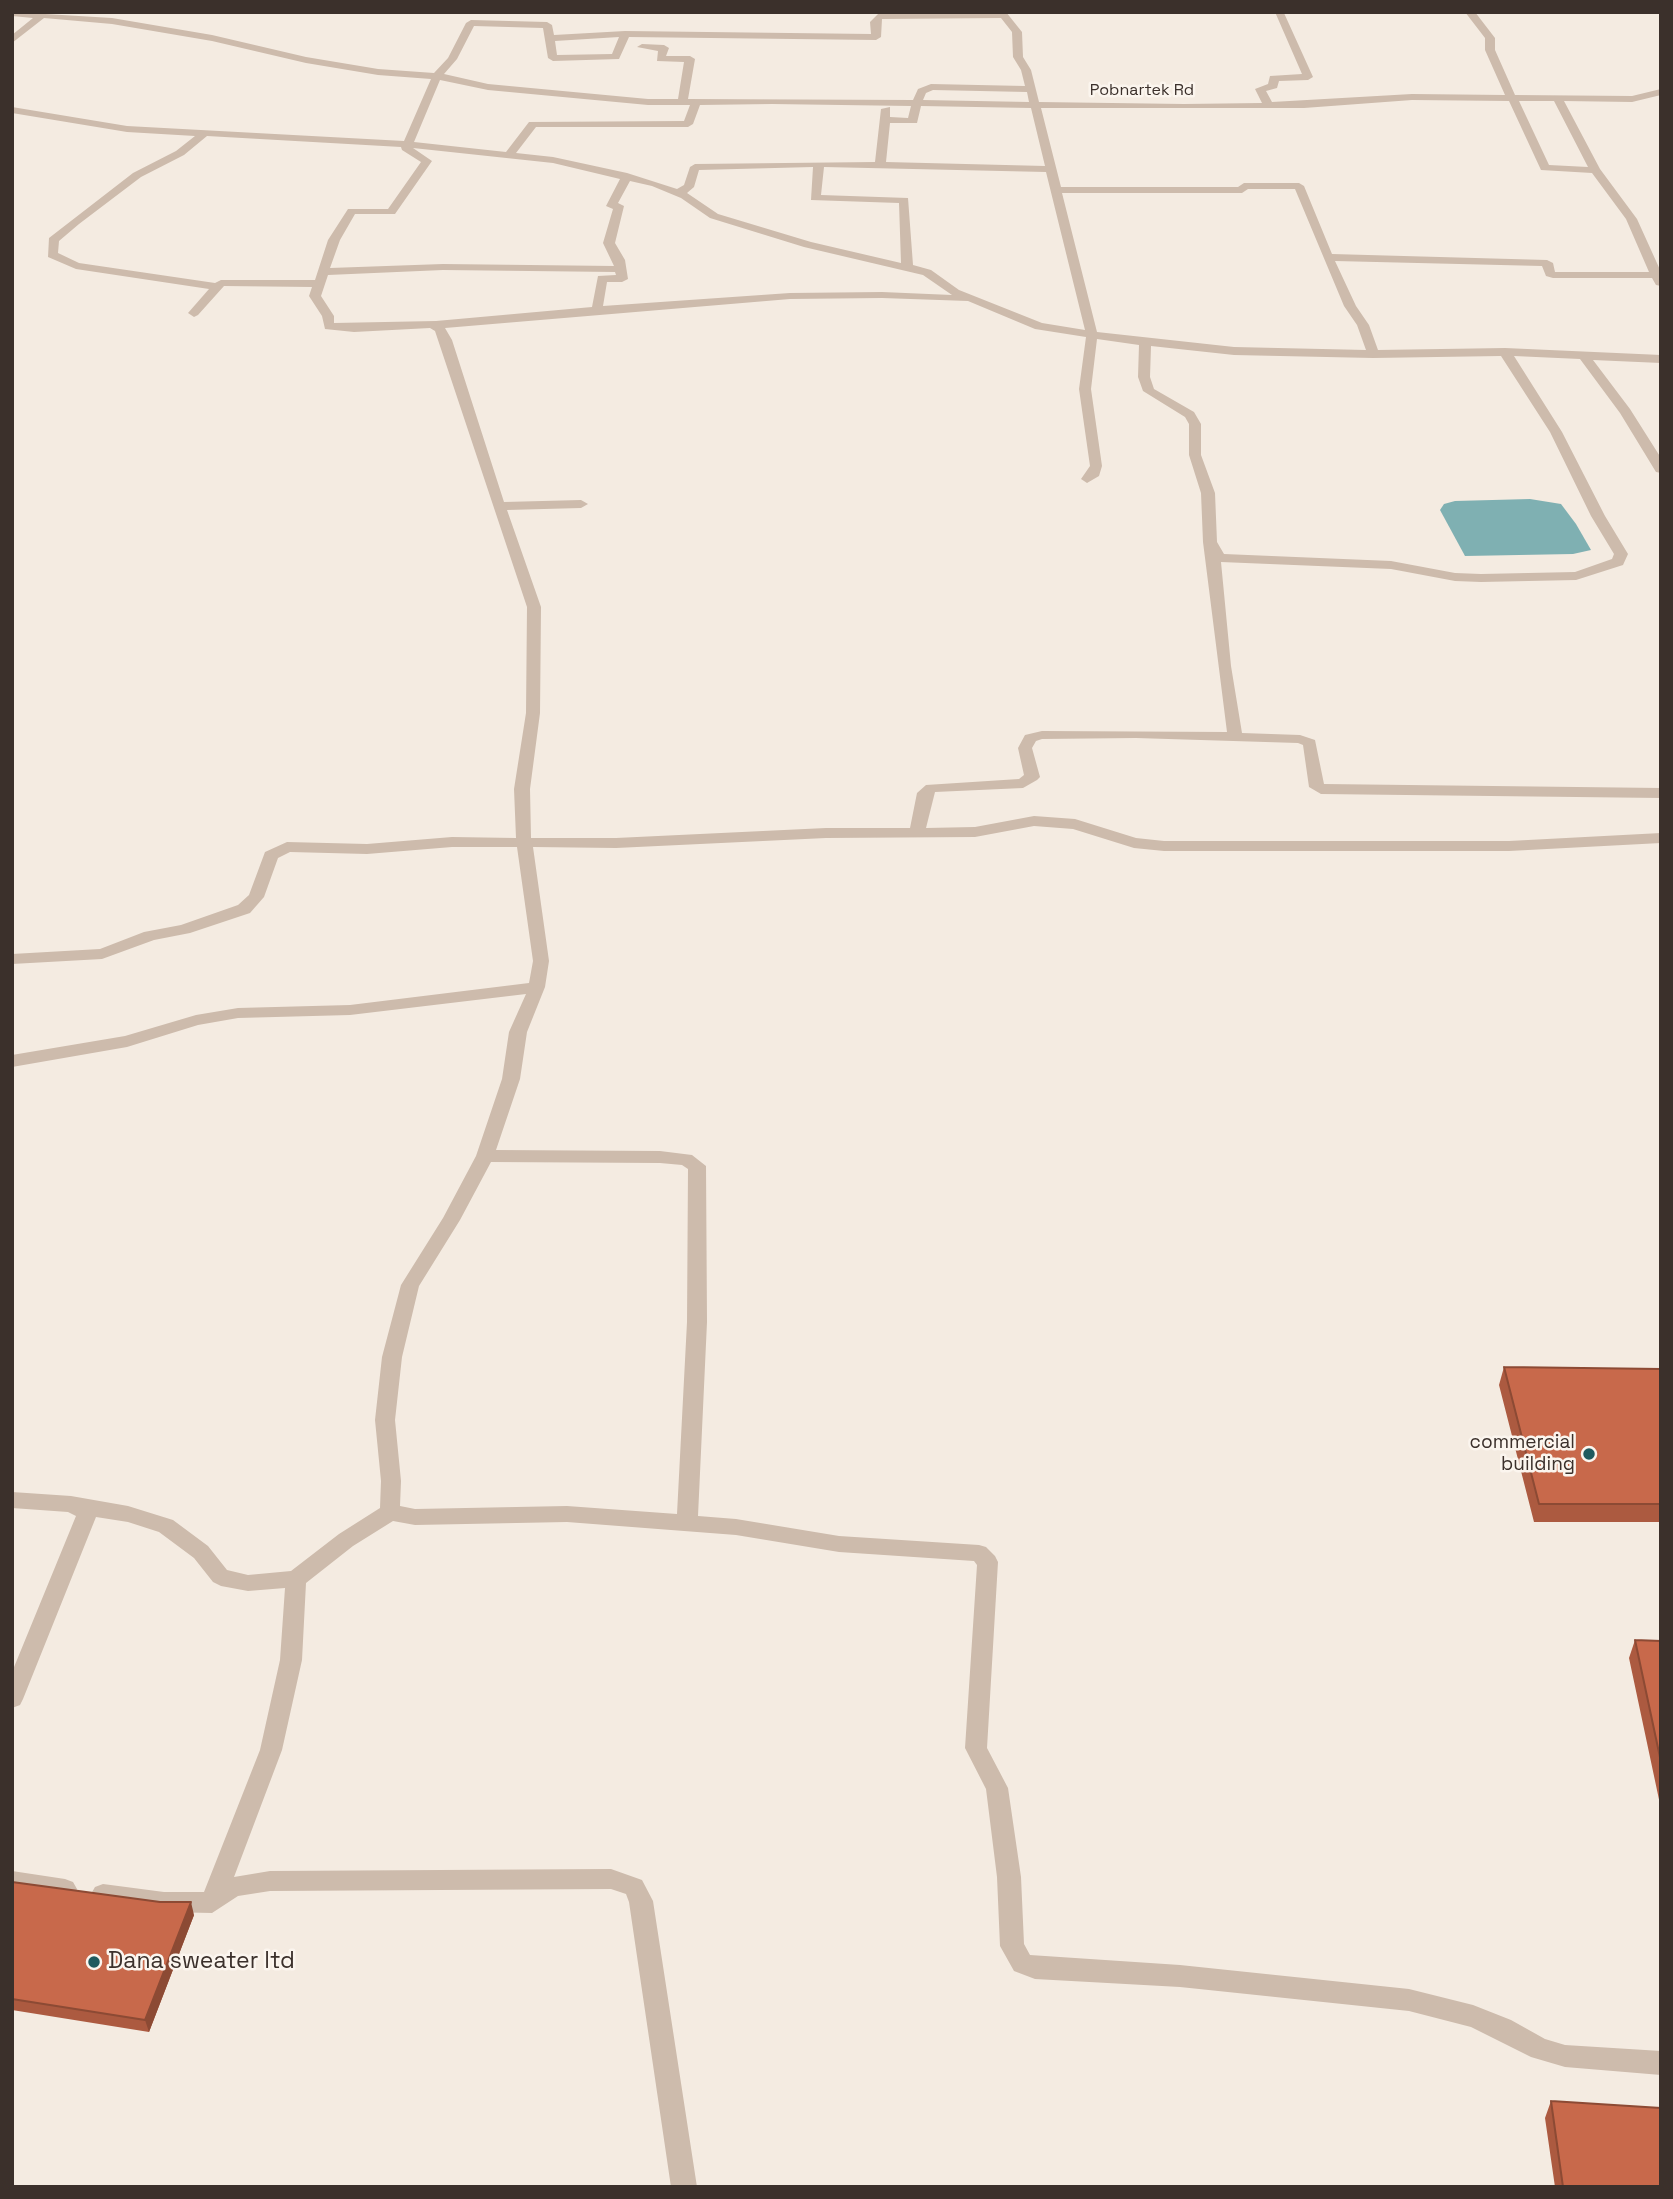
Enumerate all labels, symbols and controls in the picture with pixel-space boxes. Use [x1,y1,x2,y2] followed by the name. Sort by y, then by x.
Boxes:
[1090,81,1194,101] street label: Pobnartek Rd
[1470,1432,1575,1476] place label: commercial building
[1581,1446,1597,1462] marker: commercial building
[108,1948,295,1976] place label: Dana sweater ltd
[86,1954,102,1970] marker: Dana sweater ltd

